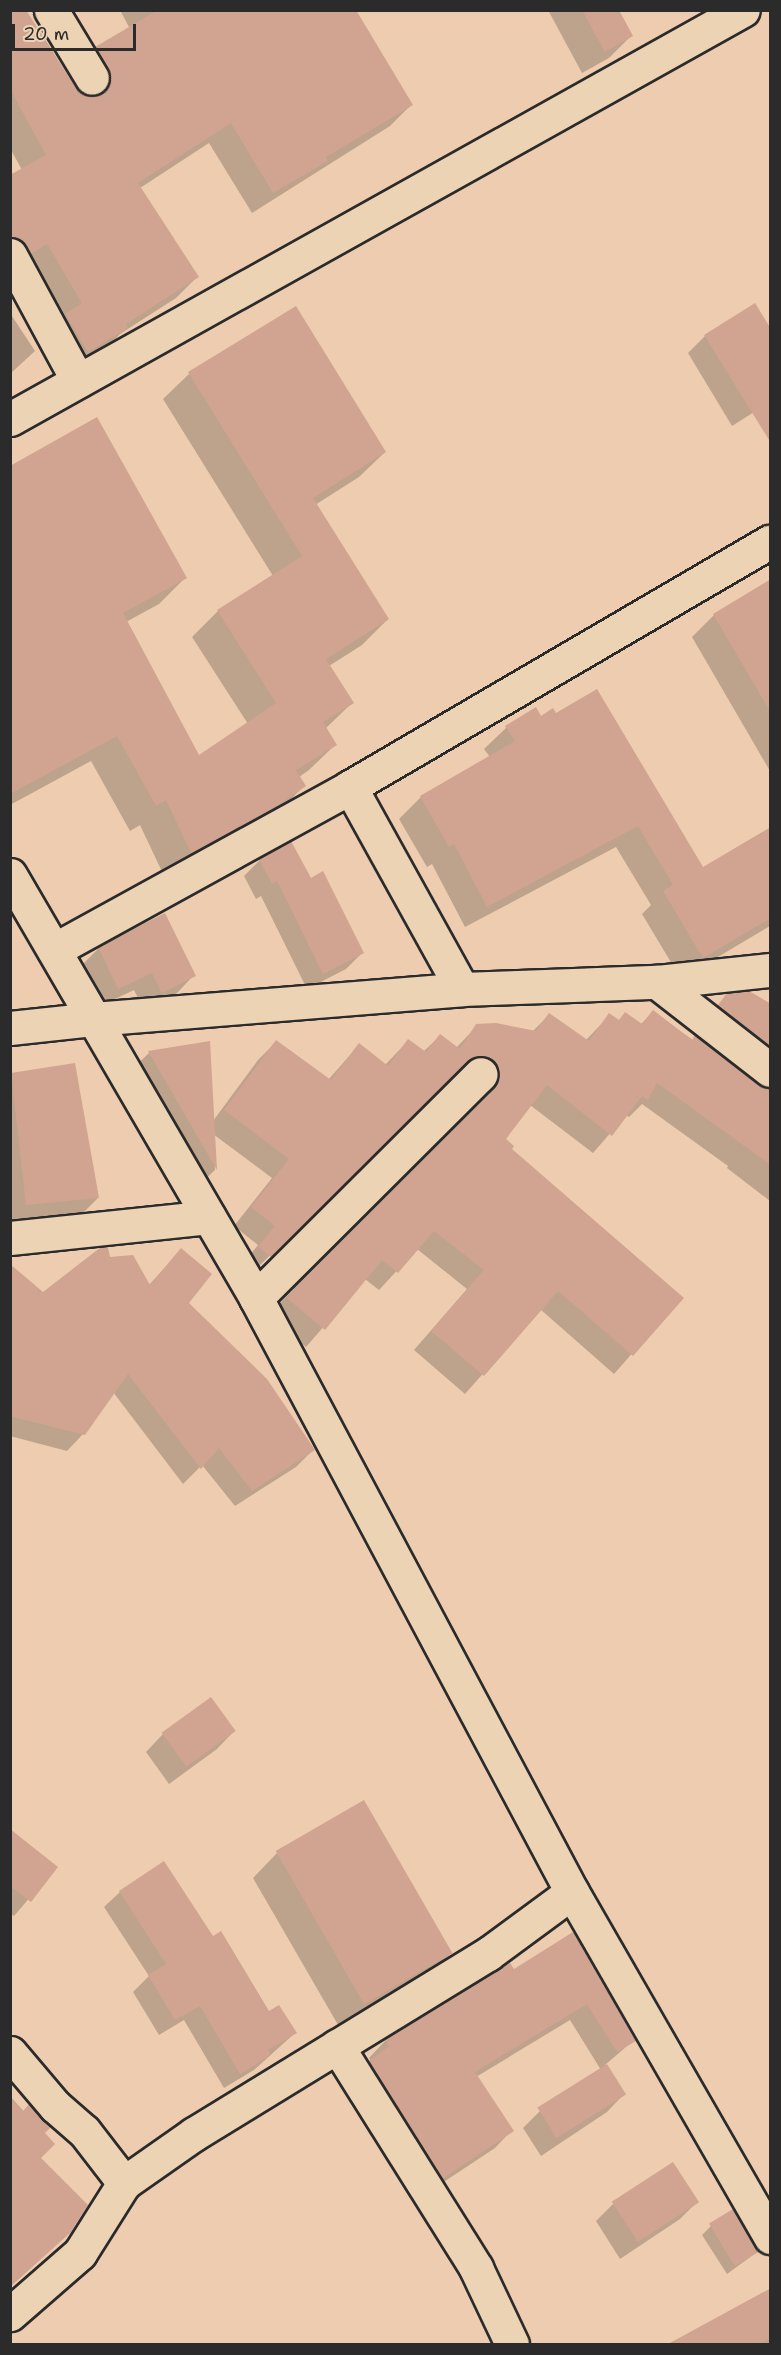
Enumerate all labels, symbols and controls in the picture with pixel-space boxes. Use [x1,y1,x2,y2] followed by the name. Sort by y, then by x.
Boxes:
[15,12,140,50] scale bar
[23,22,69,46] text: 20 m

